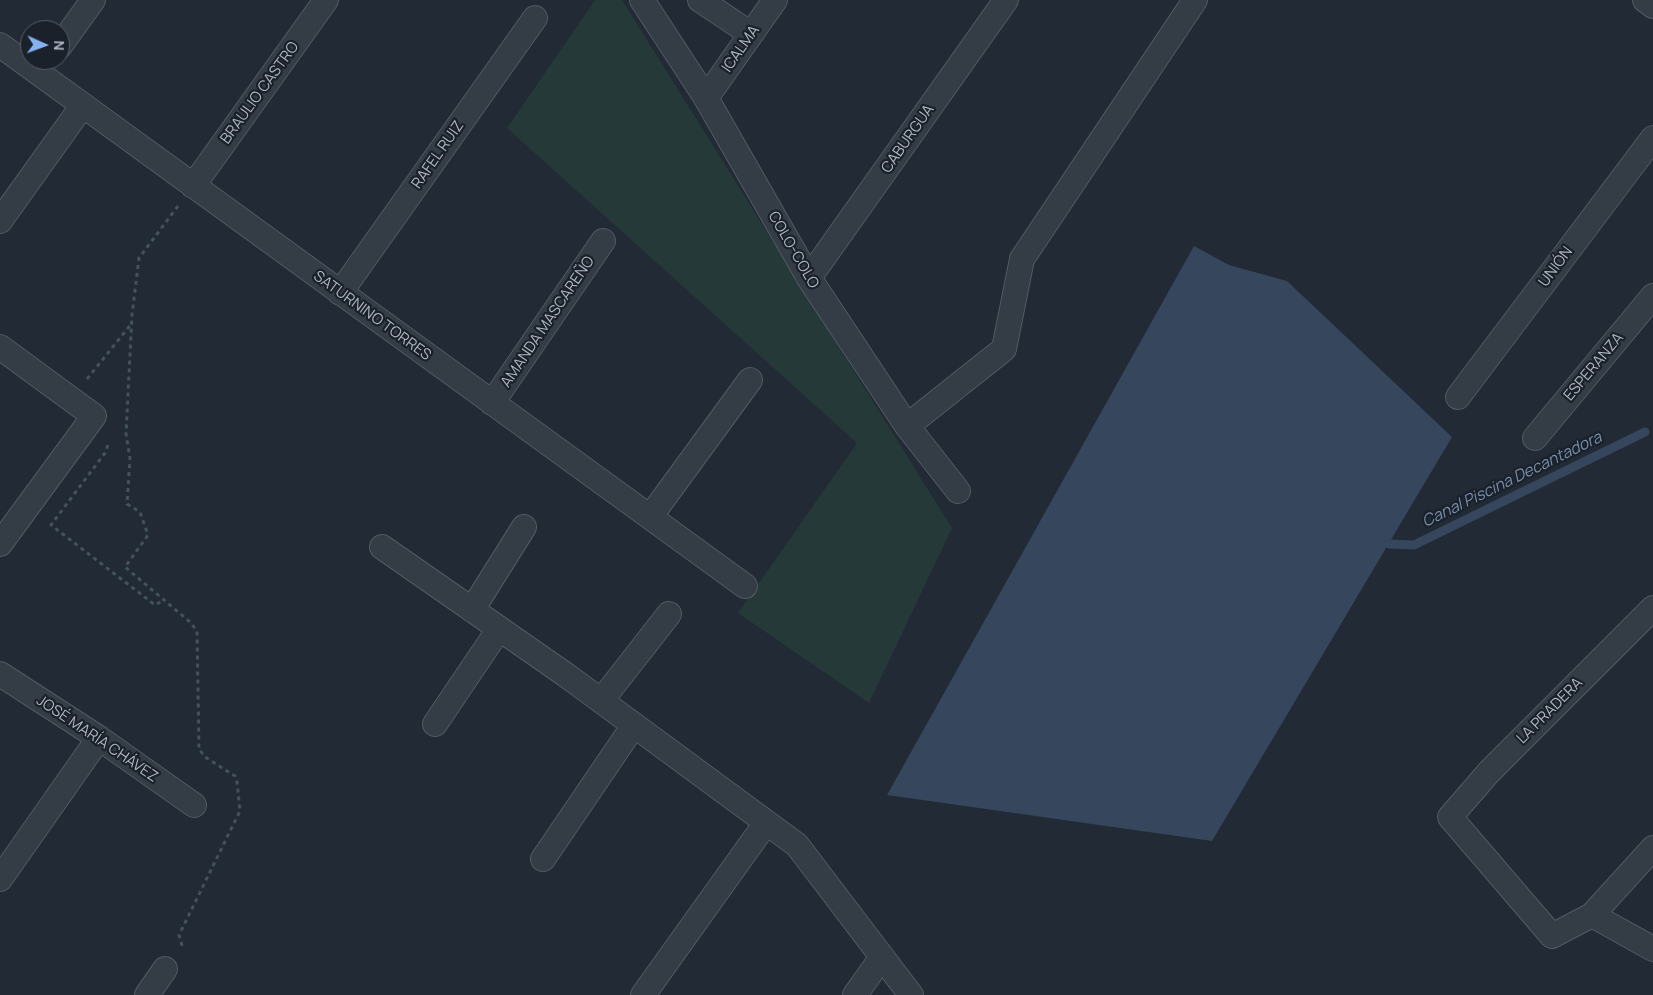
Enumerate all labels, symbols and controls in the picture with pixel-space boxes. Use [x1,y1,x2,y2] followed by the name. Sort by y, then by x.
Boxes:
[20,20,70,70] north arrow
[718,22,764,76] street label: ICALMA
[217,39,303,147] street label: BRAULIO CASTRO
[50,40,69,51] text: N
[878,101,938,177] street label: CABURGUA
[408,118,468,192] street label: RAFEL RUIZ
[764,208,822,292] street label: COLO-COLO
[1535,243,1577,291] street label: UNIÓN
[497,253,599,391] street label: AMANDA MASCAREÑO
[310,267,434,365] street label: SATURNINO TORRES
[1560,329,1628,405] street label: ESPERANZA
[1419,428,1605,532] water label: Canal Piscina Decantadora
[1513,674,1587,748] street label: LA PRADERA
[33,692,161,786] street label: JOSÉ MARÍA CHÁVEZ

